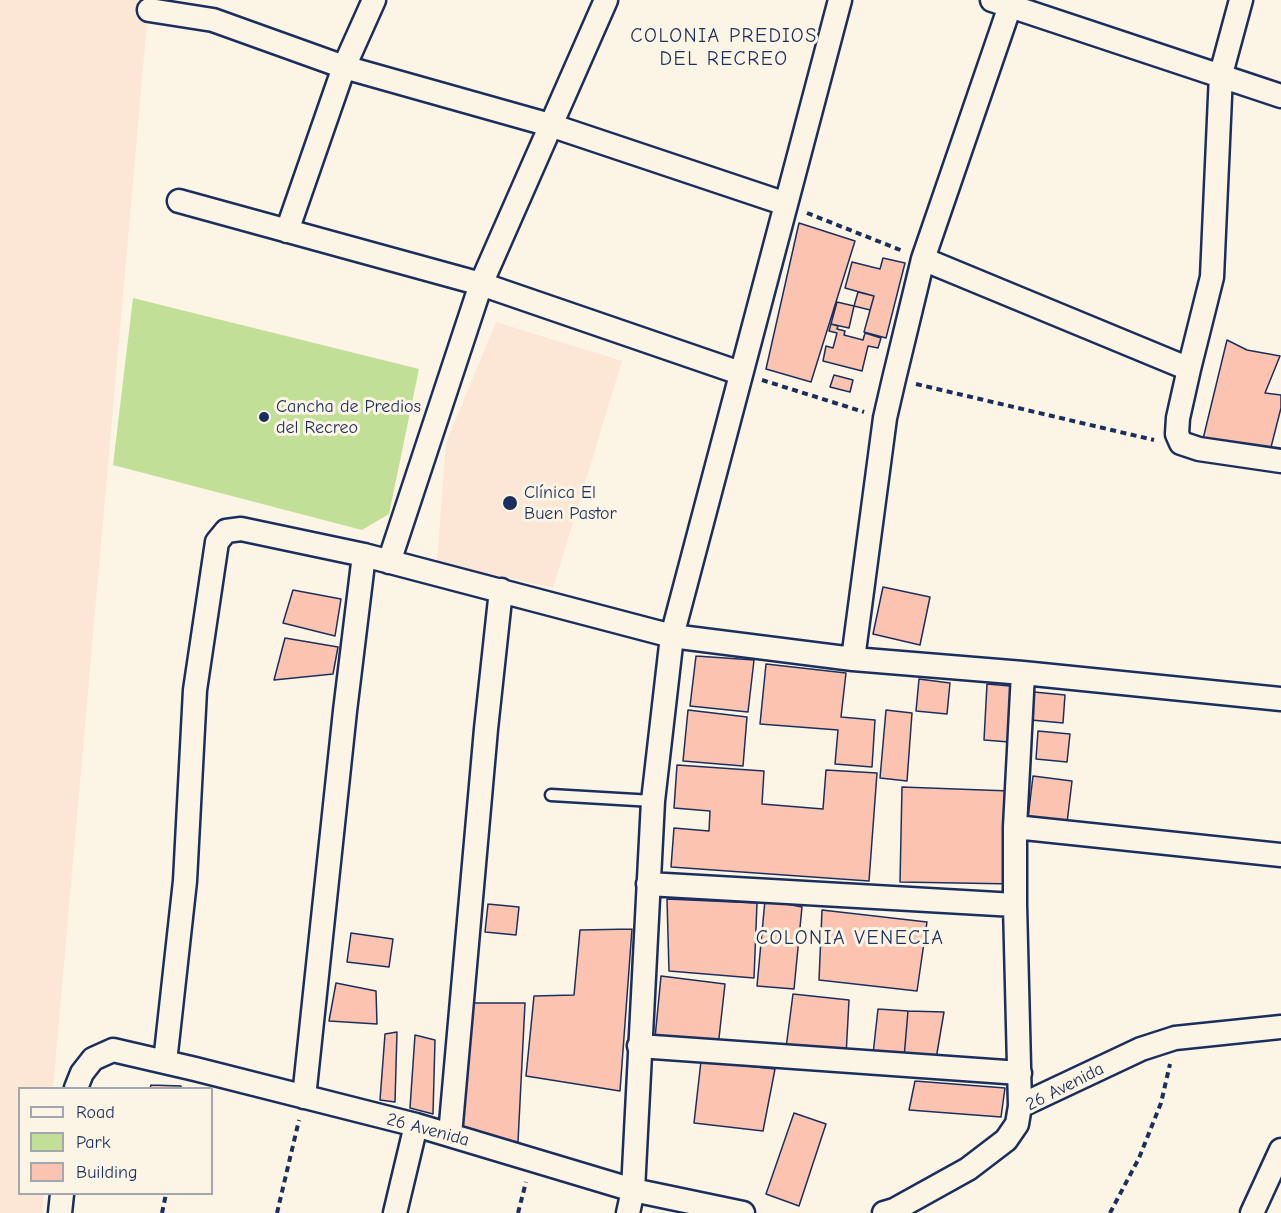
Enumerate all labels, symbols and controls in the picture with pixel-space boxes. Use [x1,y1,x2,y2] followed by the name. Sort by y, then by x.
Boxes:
[630,24,818,71] district label: COLONIA PREDIOS DEL RECREO
[276,396,421,438] place label: Cancha de Predios del Recreo
[257,410,271,424] marker: Cancha de Predios del Recreo
[524,482,617,524] place label: Clínica El Buen Pastor
[501,494,519,512] marker: Clínica El Buen Pastor
[756,926,944,950] district label: COLONIA VENECIA
[1022,1058,1108,1116] street label: 26 Avenida
[18,1087,213,1195] legend
[76,1102,115,1123] text: Road
[384,1109,472,1151] street label: 26 Avenida
[76,1132,110,1153] text: Park
[76,1162,138,1183] text: Building

